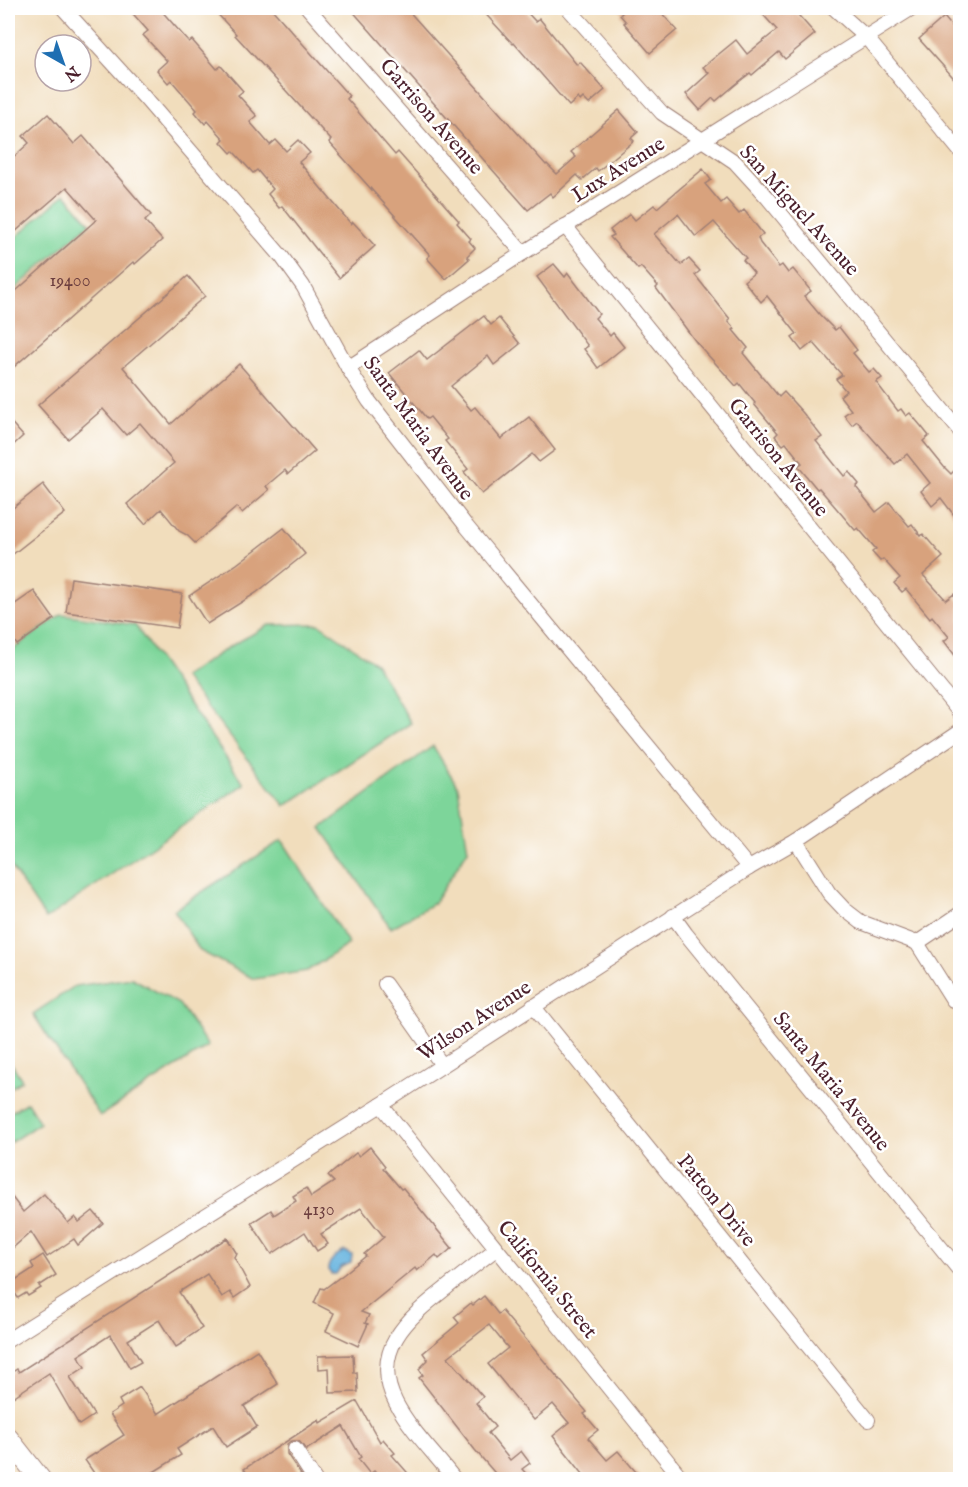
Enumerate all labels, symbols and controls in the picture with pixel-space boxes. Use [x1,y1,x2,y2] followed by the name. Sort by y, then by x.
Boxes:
[33,33,93,93] north arrow
[373,53,489,181] street label: Garrison Avenue
[60,60,84,85] text: N
[567,131,671,209] street label: Lux Avenue
[733,140,865,283] street label: San Miguel Avenue
[50,270,90,293] house number: 19400
[356,351,479,507] street label: Santa Maria Avenue
[722,393,834,523] street label: Garrison Avenue
[413,974,537,1068] street label: Wilson Avenue
[766,1007,896,1157] street label: Santa Maria Avenue
[670,1149,762,1253] street label: Patton Drive
[303,1199,335,1222] house number: 4130
[491,1215,603,1345] street label: California Street

